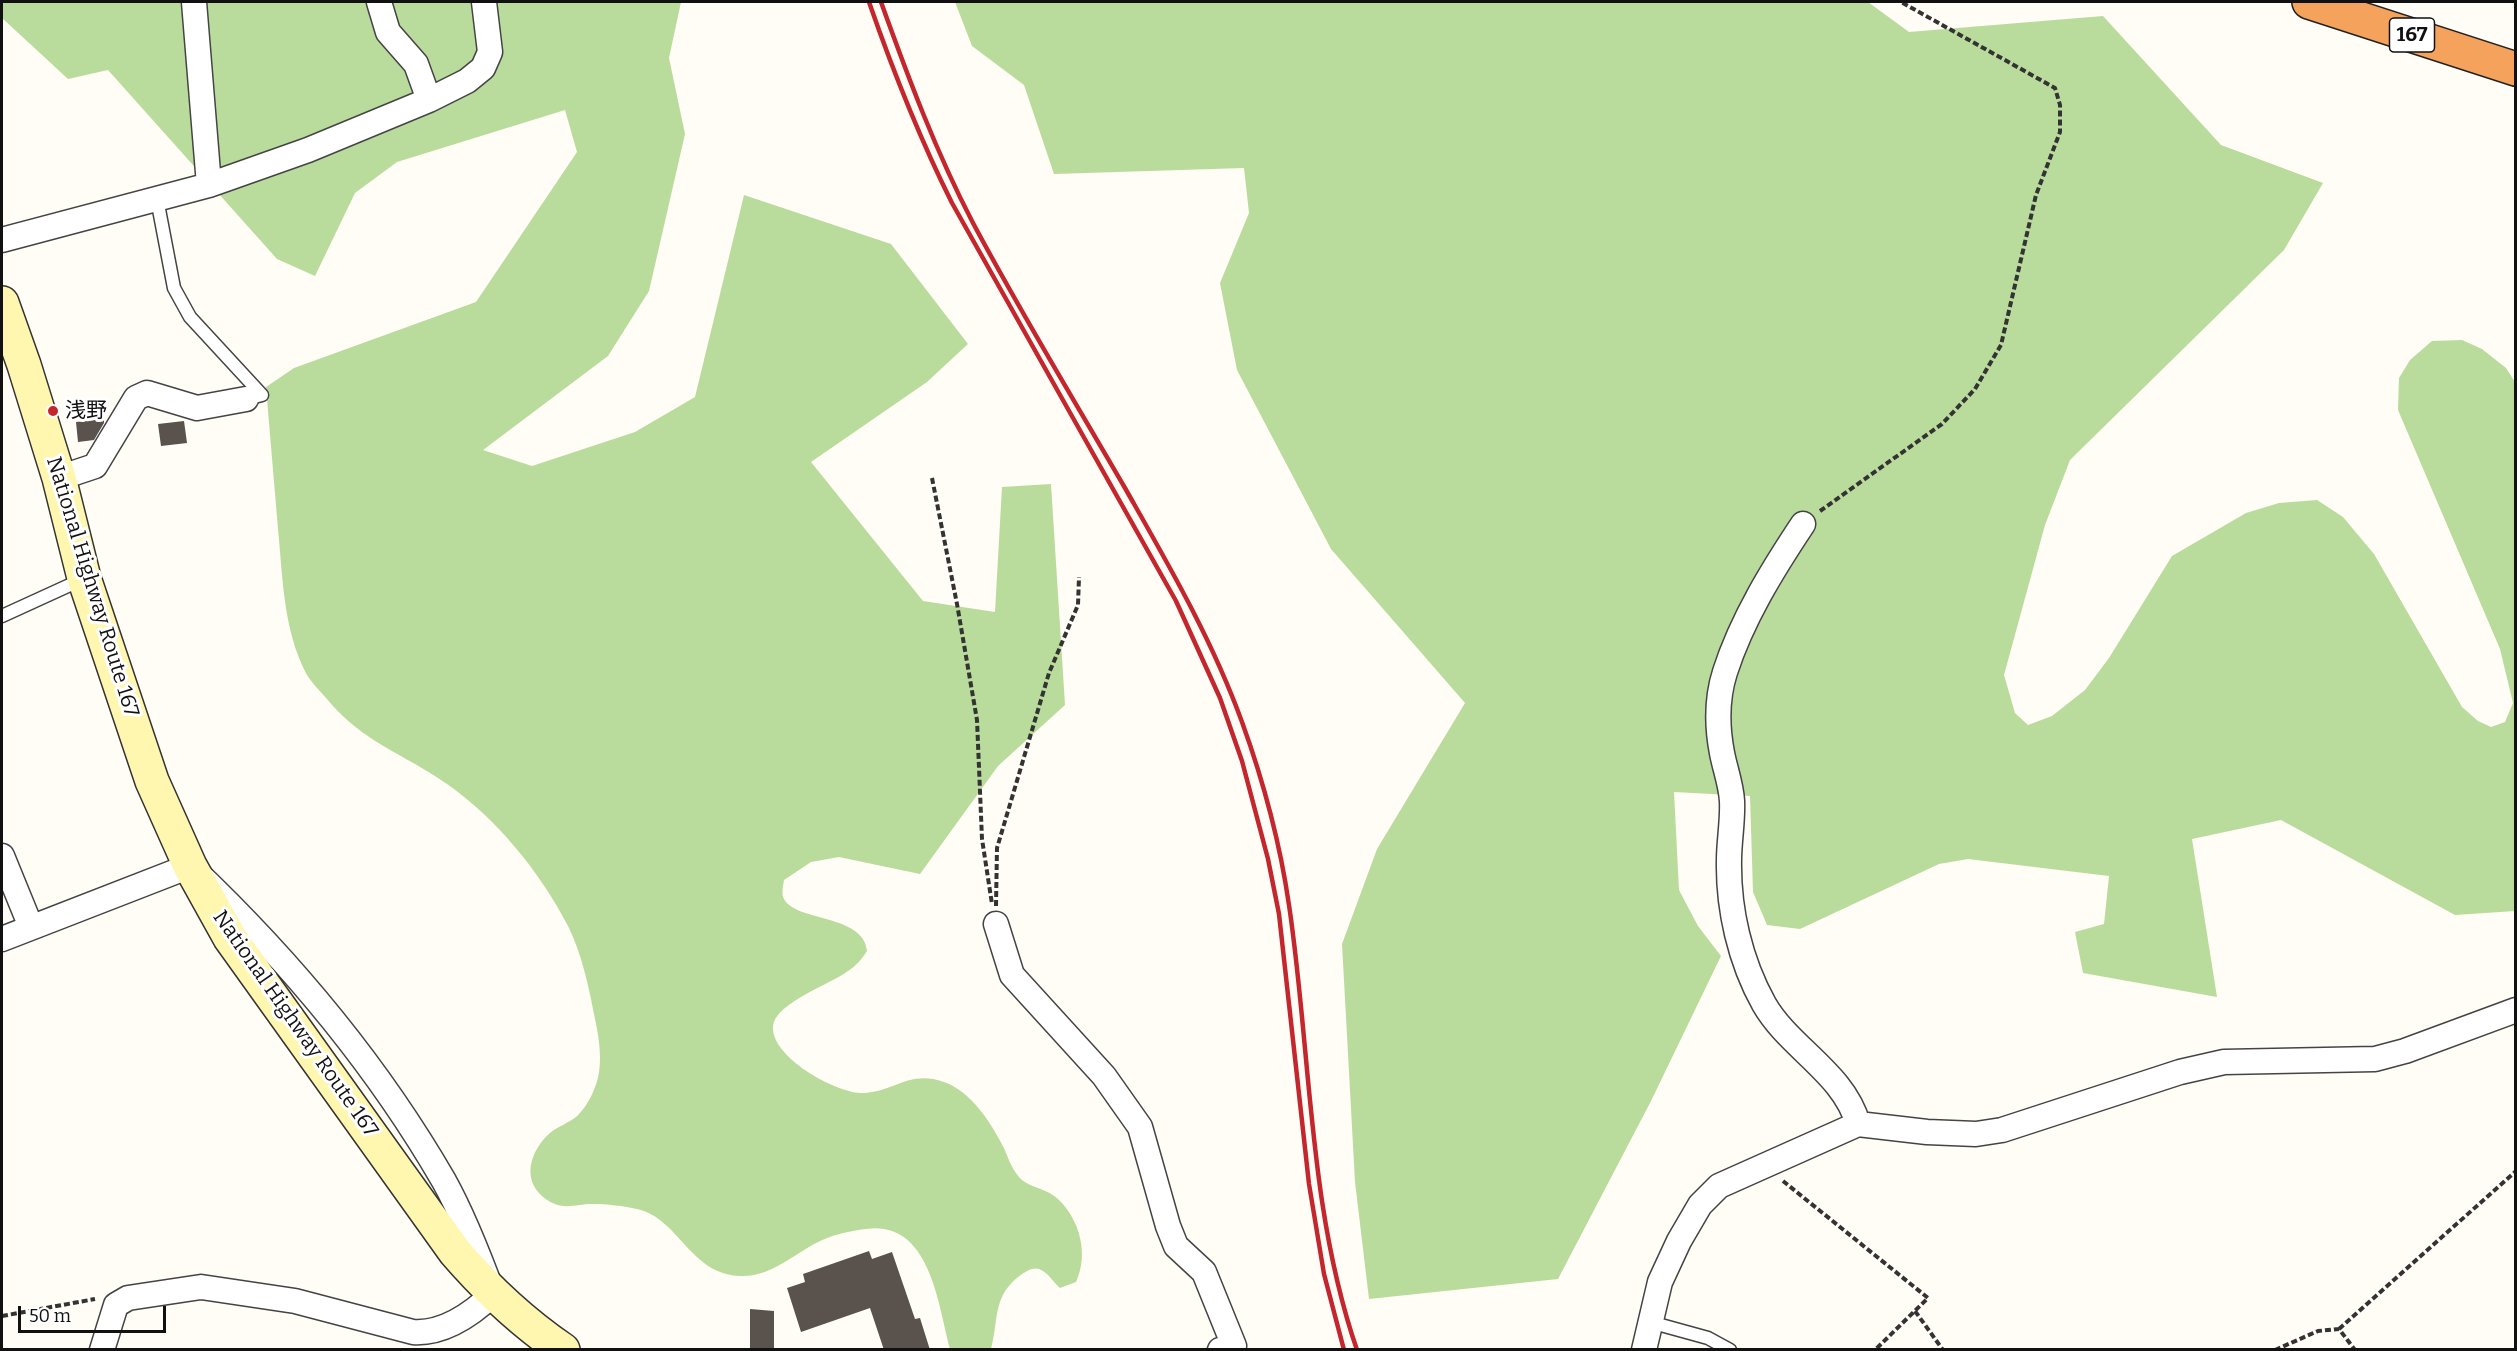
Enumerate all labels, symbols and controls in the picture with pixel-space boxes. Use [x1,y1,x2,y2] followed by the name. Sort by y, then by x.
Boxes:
[2390,18,2434,52] road number: 167
[65,398,107,424] place label: 浅野
[46,404,60,418] marker: 浅野
[40,454,144,720] street label: National Highway Route 167
[207,906,383,1142] street label: National Highway Route 167
[21,1294,170,1332] scale bar
[29,1305,71,1327] text: 50 m

